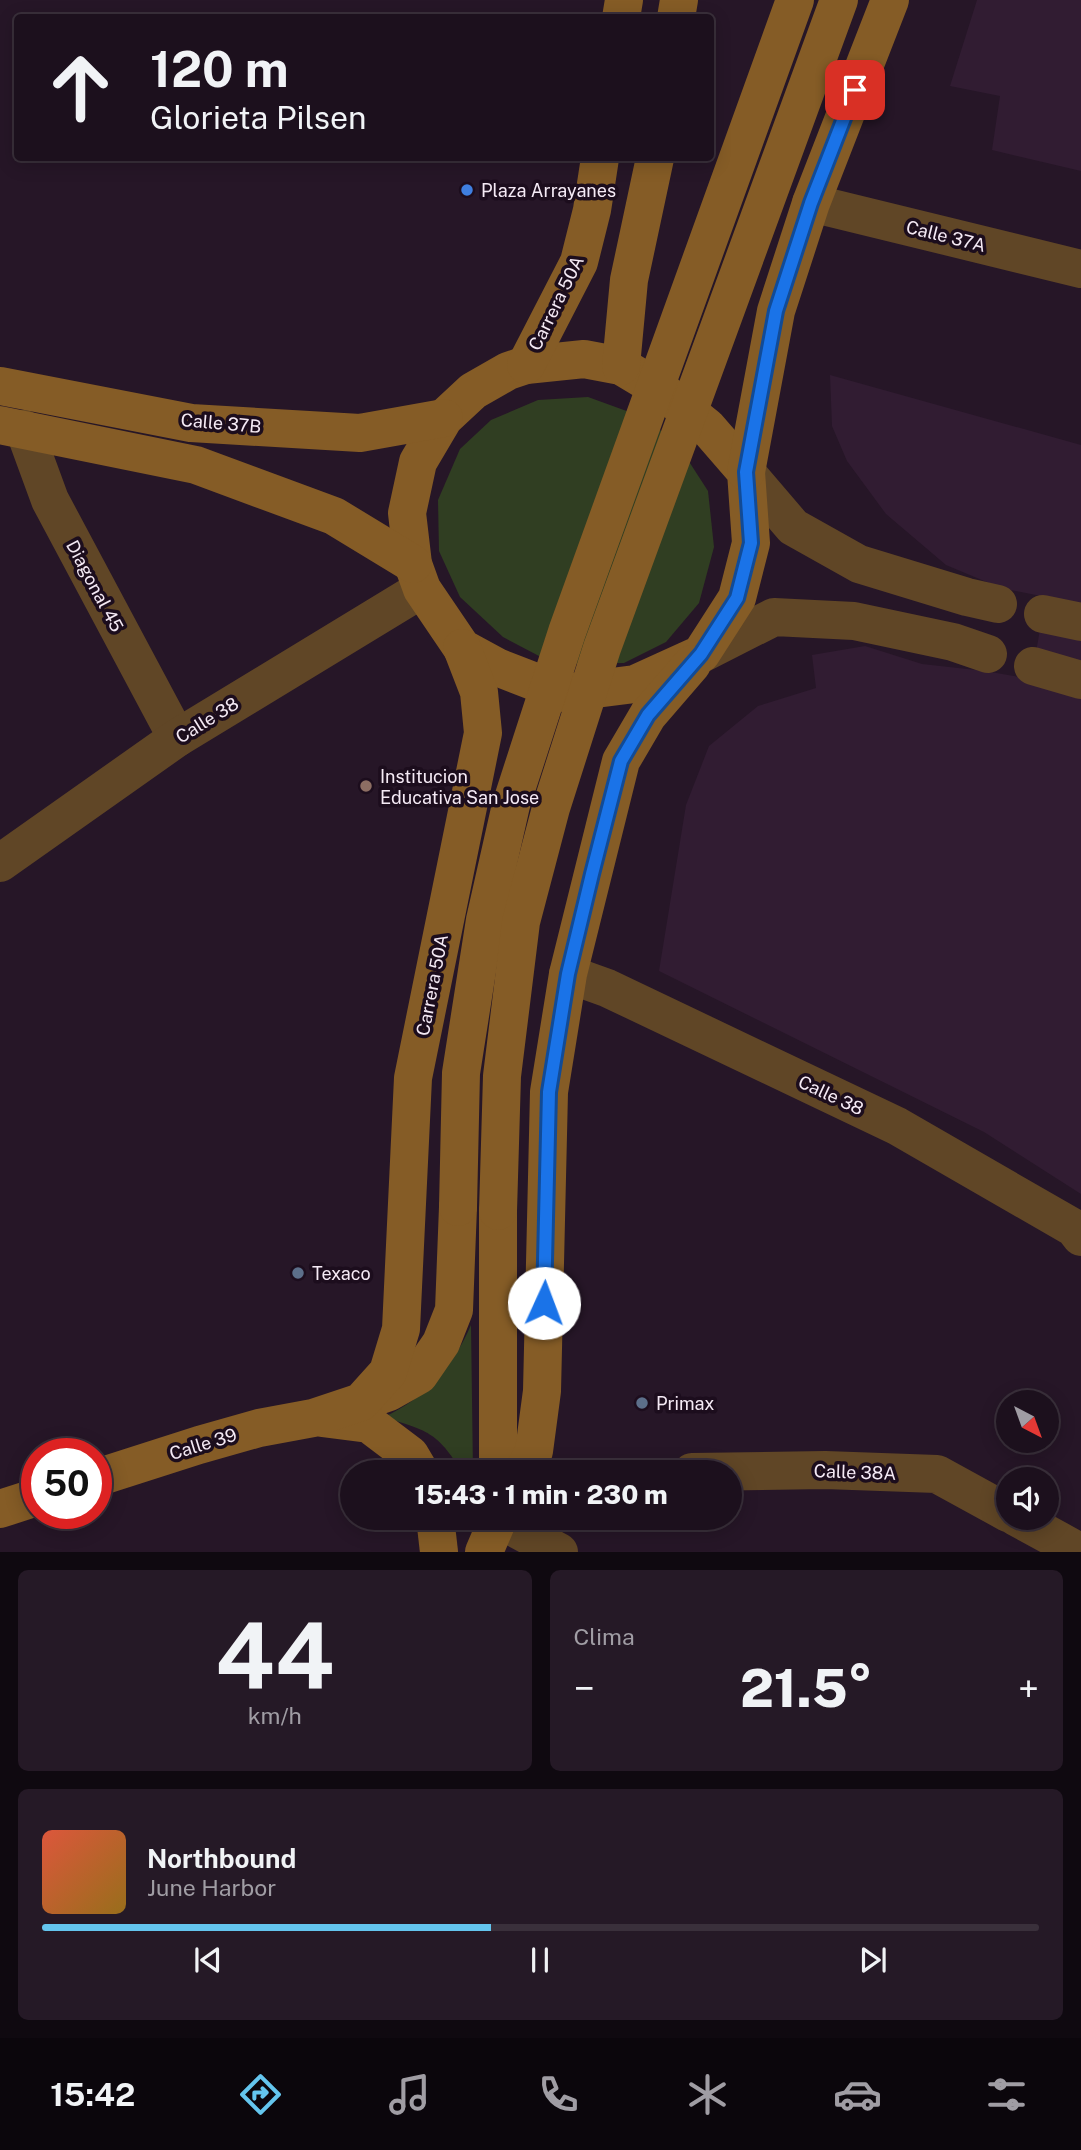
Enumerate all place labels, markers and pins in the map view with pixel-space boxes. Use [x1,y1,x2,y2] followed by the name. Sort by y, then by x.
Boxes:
[825,60,885,120] pin
[481,180,616,201] place label: Plaza Arrayanes
[459,182,475,198] marker: Plaza Arrayanes
[380,766,539,808] place label: Institucion Educativa San Jose
[358,778,374,794] marker: Institucion Educativa San Jose
[312,1263,371,1284] place label: Texaco
[290,1265,306,1281] marker: Texaco
[656,1393,715,1414] place label: Primax
[634,1395,650,1411] marker: Primax

